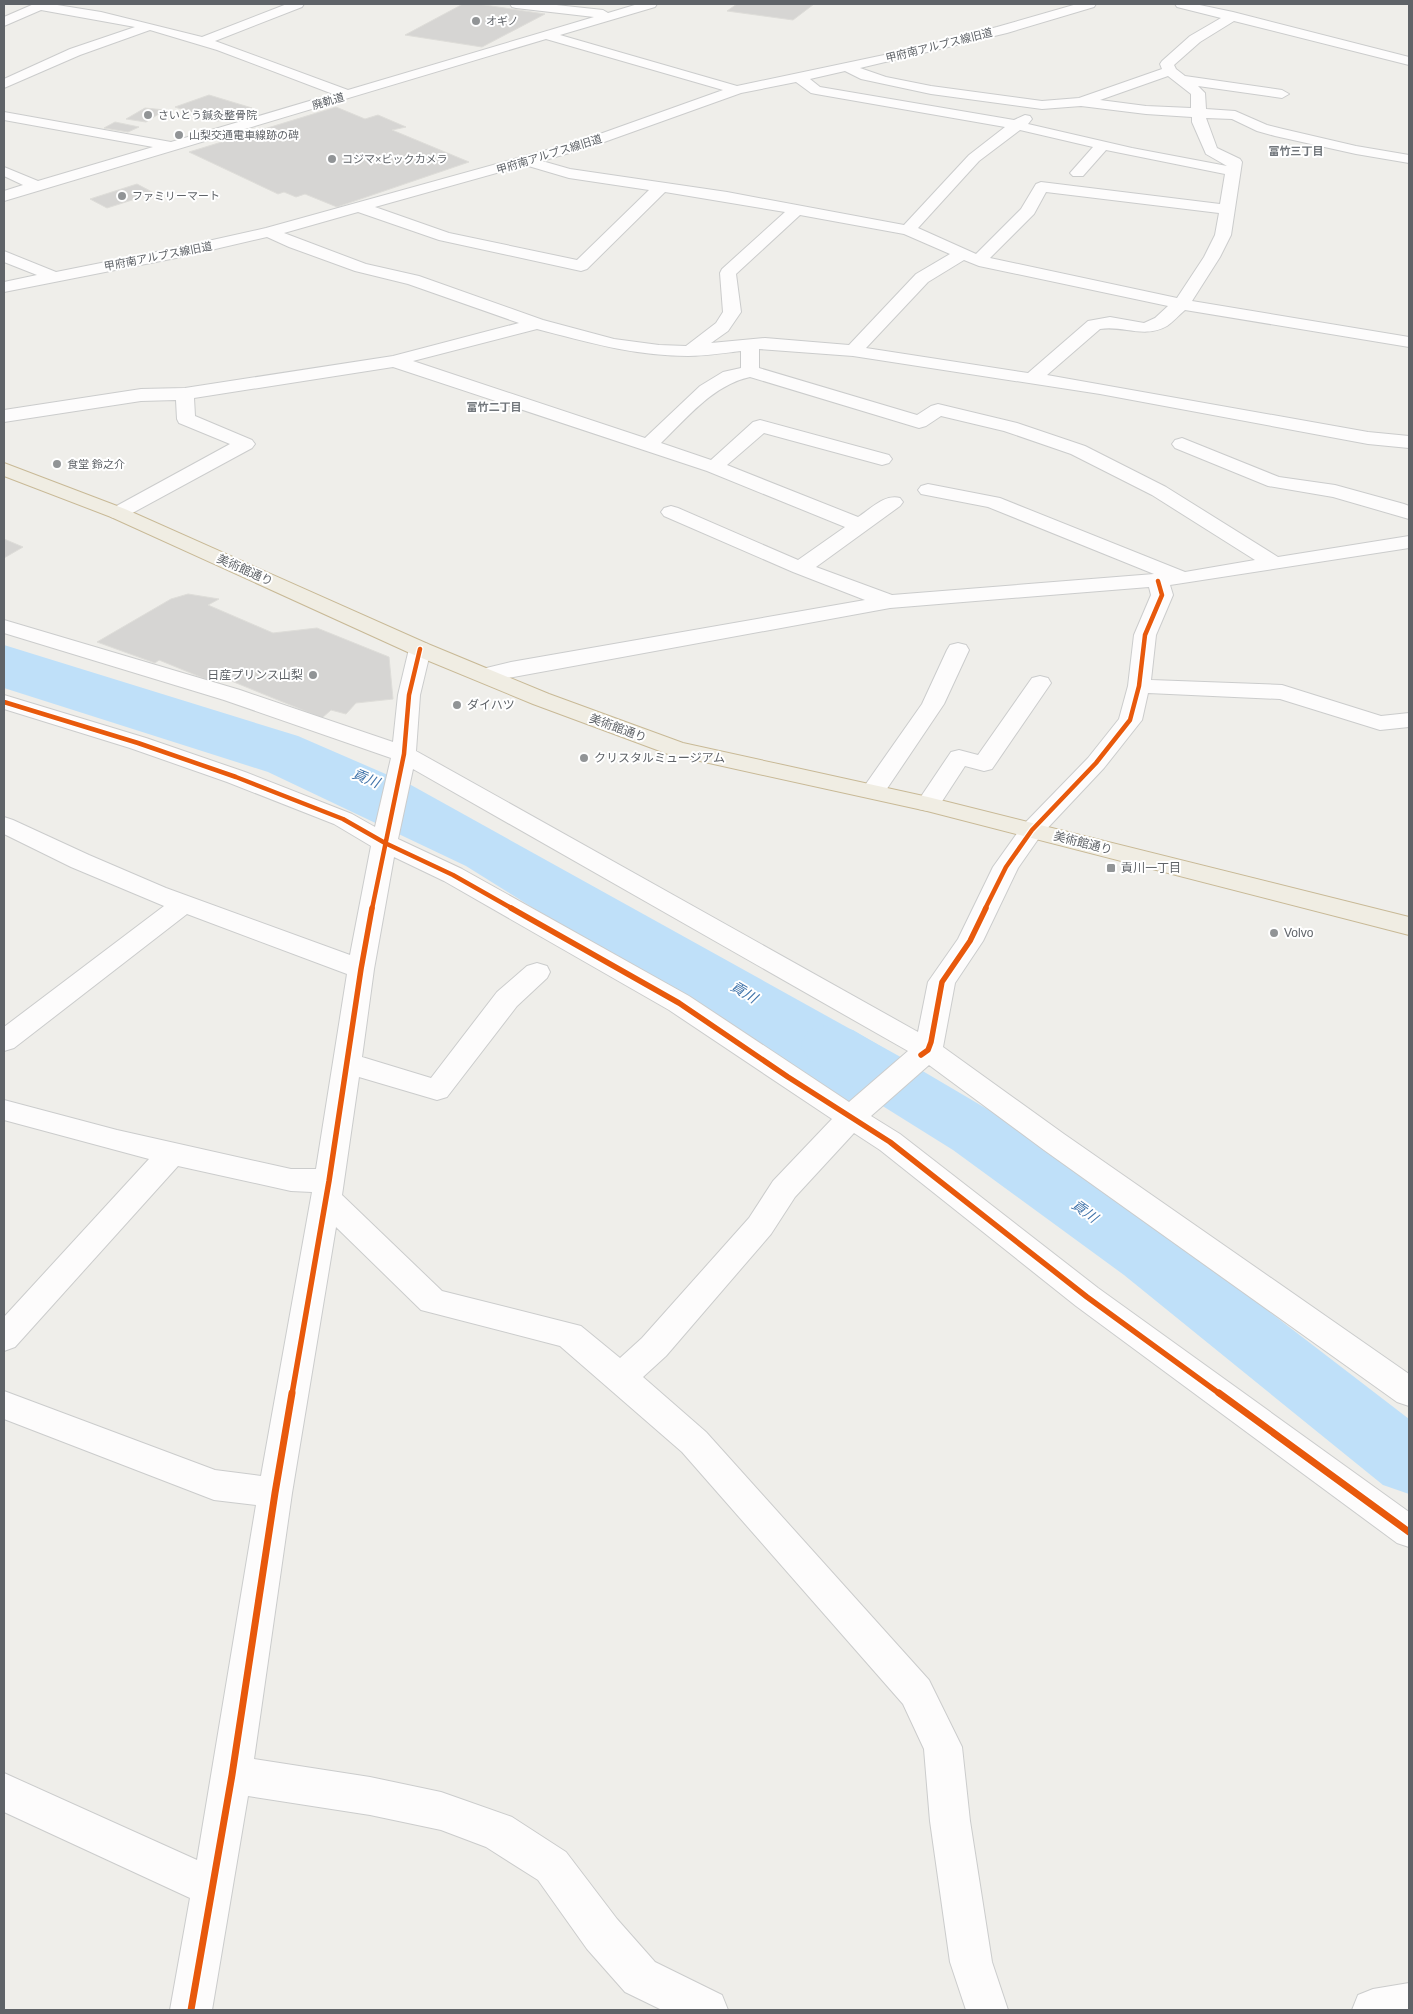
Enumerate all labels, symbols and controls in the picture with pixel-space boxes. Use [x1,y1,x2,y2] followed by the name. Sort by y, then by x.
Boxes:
[470,15,482,27] marker: オギノ
[486,15,519,27] place label: オギノ
[884,26,994,64] street label: 甲府南アルプス線旧道
[310,91,346,111] street label: 廃軌道
[142,109,154,121] marker: さいとう鍼灸整骨院
[158,109,257,121] place label: さいとう鍼灸整骨院
[173,129,185,141] marker: 山梨交通電車線跡の碑
[189,129,299,141] place label: 山梨交通電車線跡の碑
[495,132,603,176] street label: 甲府南アルプス線旧道
[1269,145,1324,157] district label: 富竹三丁目
[326,153,338,165] marker: コジマ×ビックカメラ
[342,153,447,165] place label: コジマ×ビックカメラ
[116,190,128,202] marker: ファミリーマート
[132,190,220,202] place label: ファミリーマート
[103,240,213,272] street label: 甲府南アルプス線旧道
[467,401,522,413] district label: 富竹二丁目
[51,458,63,470] marker: 食堂 鈴之介
[67,458,125,470] place label: 食堂 鈴之介
[215,551,275,589] street label: 美術館通り
[207,668,303,682] place label: 日産プリンス山梨
[307,669,319,681] marker: 日産プリンス山梨
[467,698,515,712] place label: ダイハツ
[451,699,463,711] marker: ダイハツ
[587,711,649,745] street label: 美術館通り
[594,751,725,765] place label: クリスタルミュージアム
[578,752,590,764] marker: クリスタルミュージアム
[350,765,384,792] water label: 貢川
[1052,829,1114,857] street label: 美術館通り
[1121,861,1181,875] place label: 貢川一丁目
[1105,862,1117,874] marker: 貢川一丁目
[1284,926,1314,940] place label: Volvo
[1268,927,1280,939] marker: Volvo
[728,978,762,1007] water label: 貢川
[1069,1196,1103,1227] water label: 貢川

